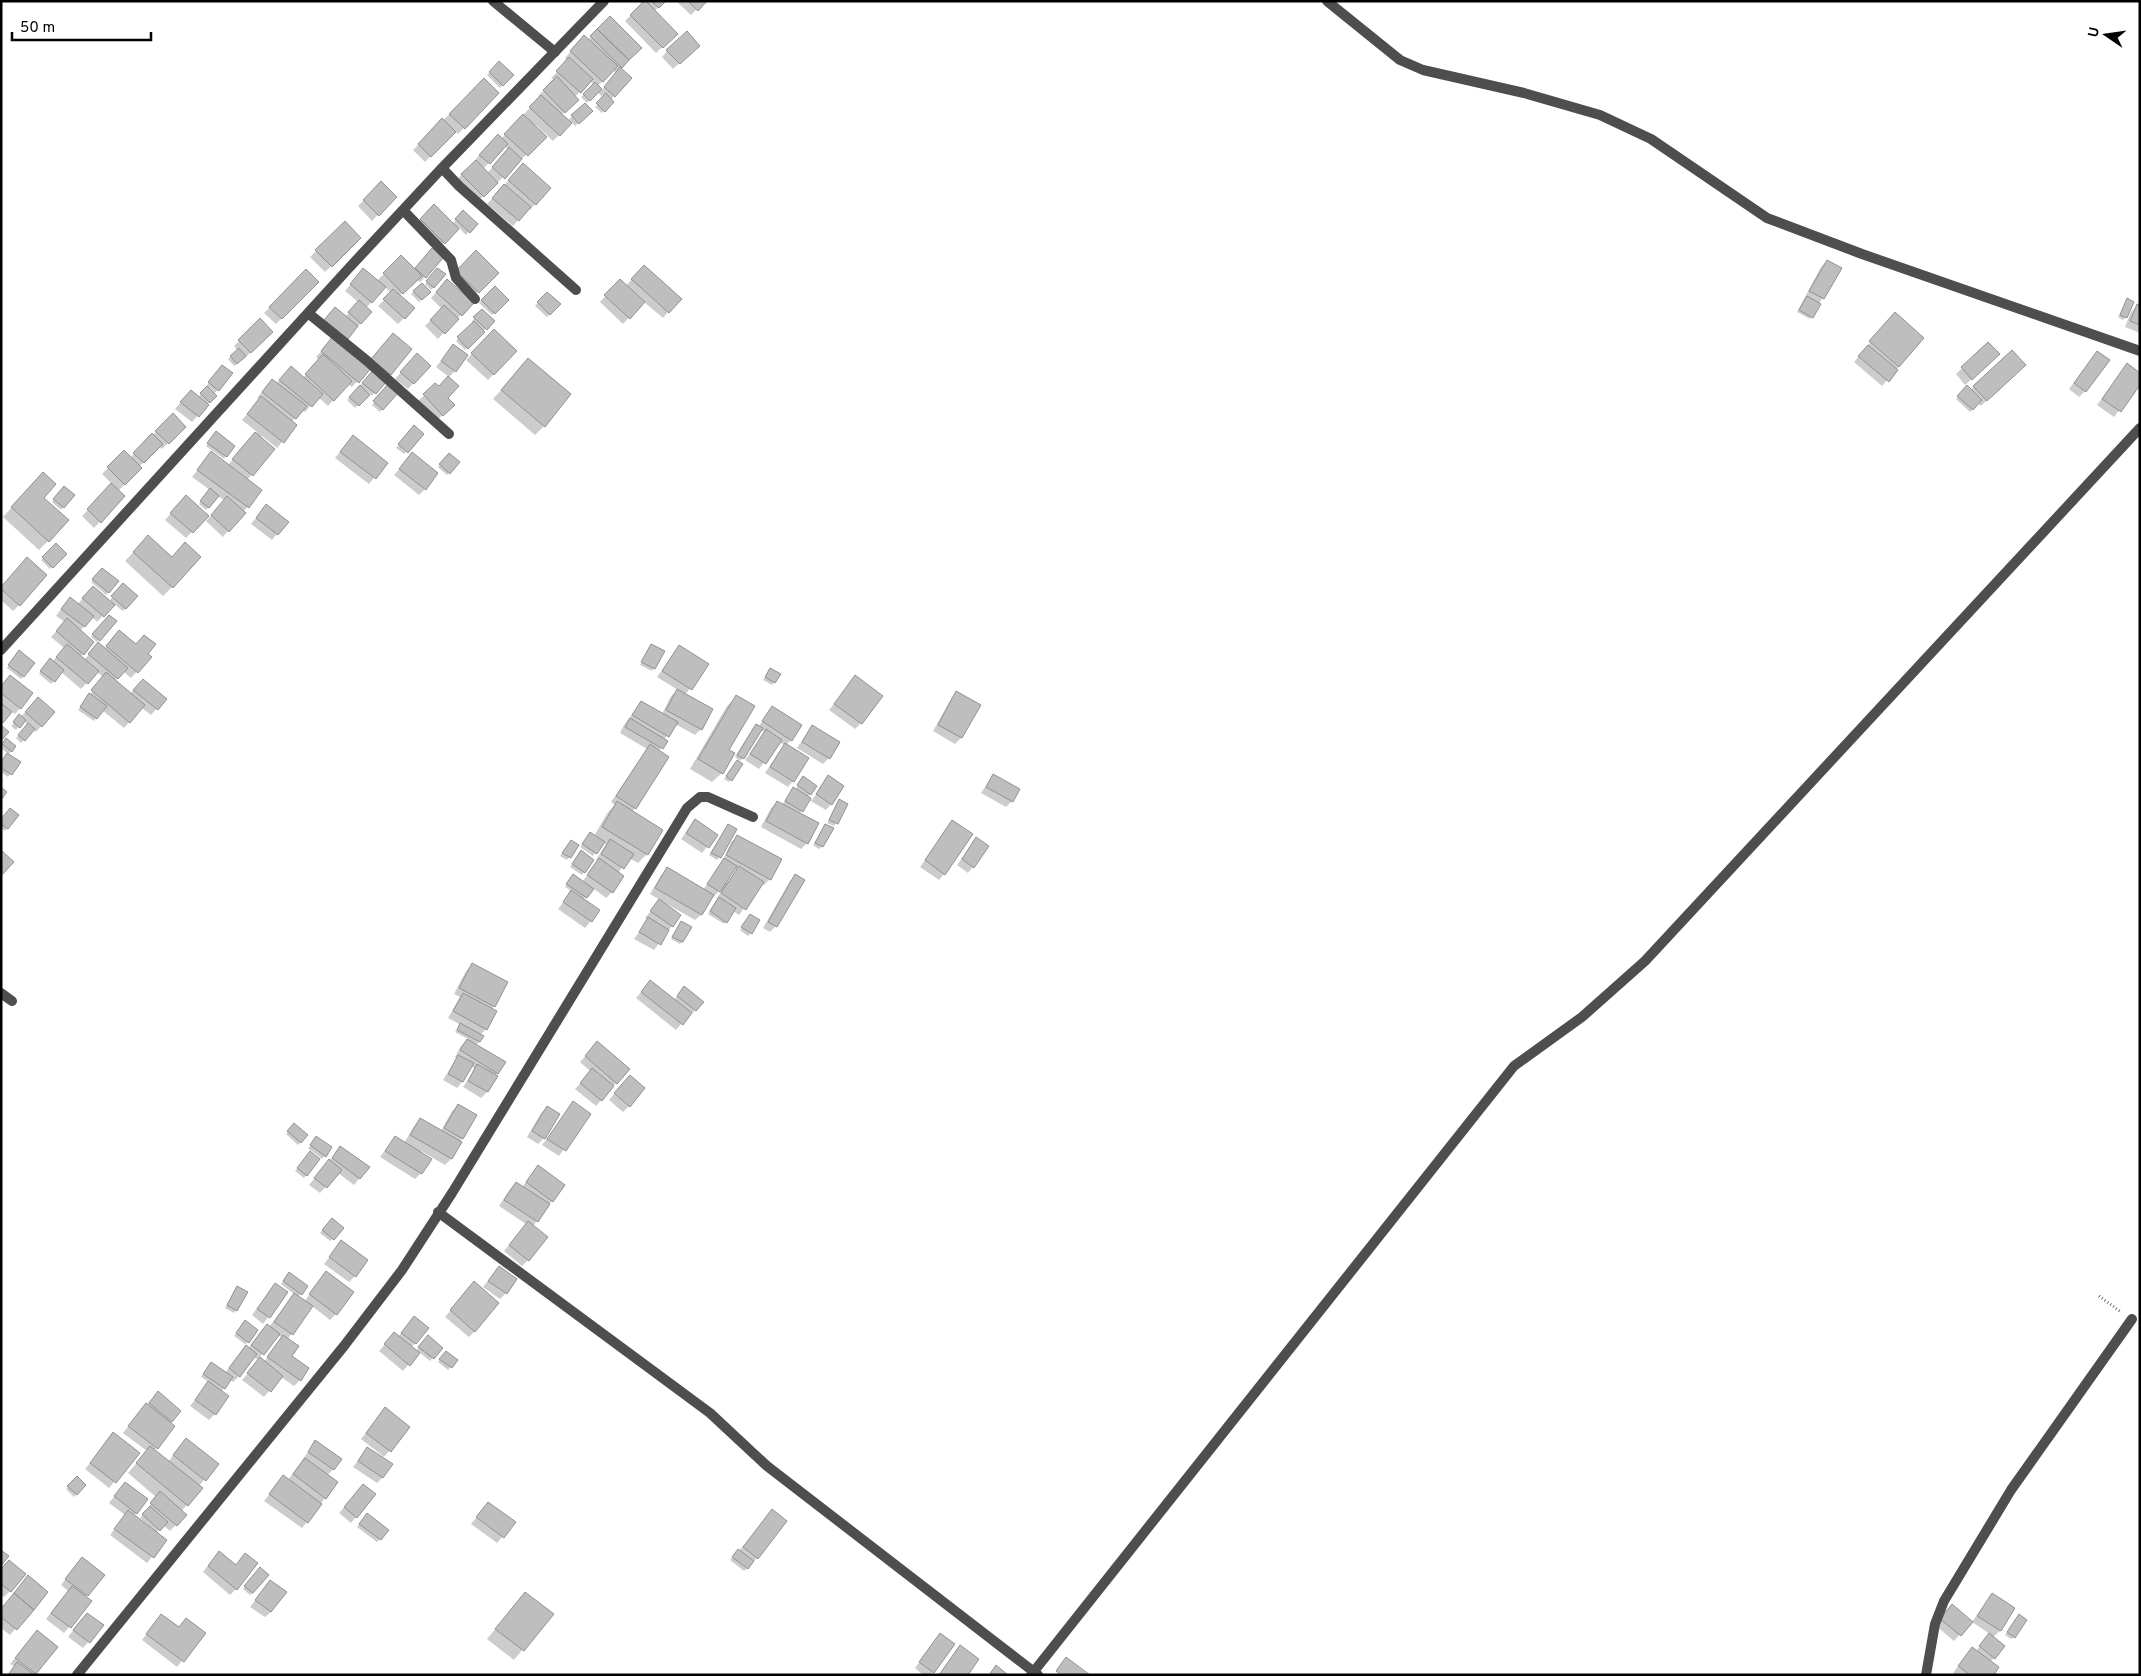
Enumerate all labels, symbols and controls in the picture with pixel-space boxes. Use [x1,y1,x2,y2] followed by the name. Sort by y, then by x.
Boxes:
[12,10,151,42] scale bar
[2081,10,2131,60] north arrow
[20,19,55,38] text: 50 m
[2085,26,2104,39] text: U

